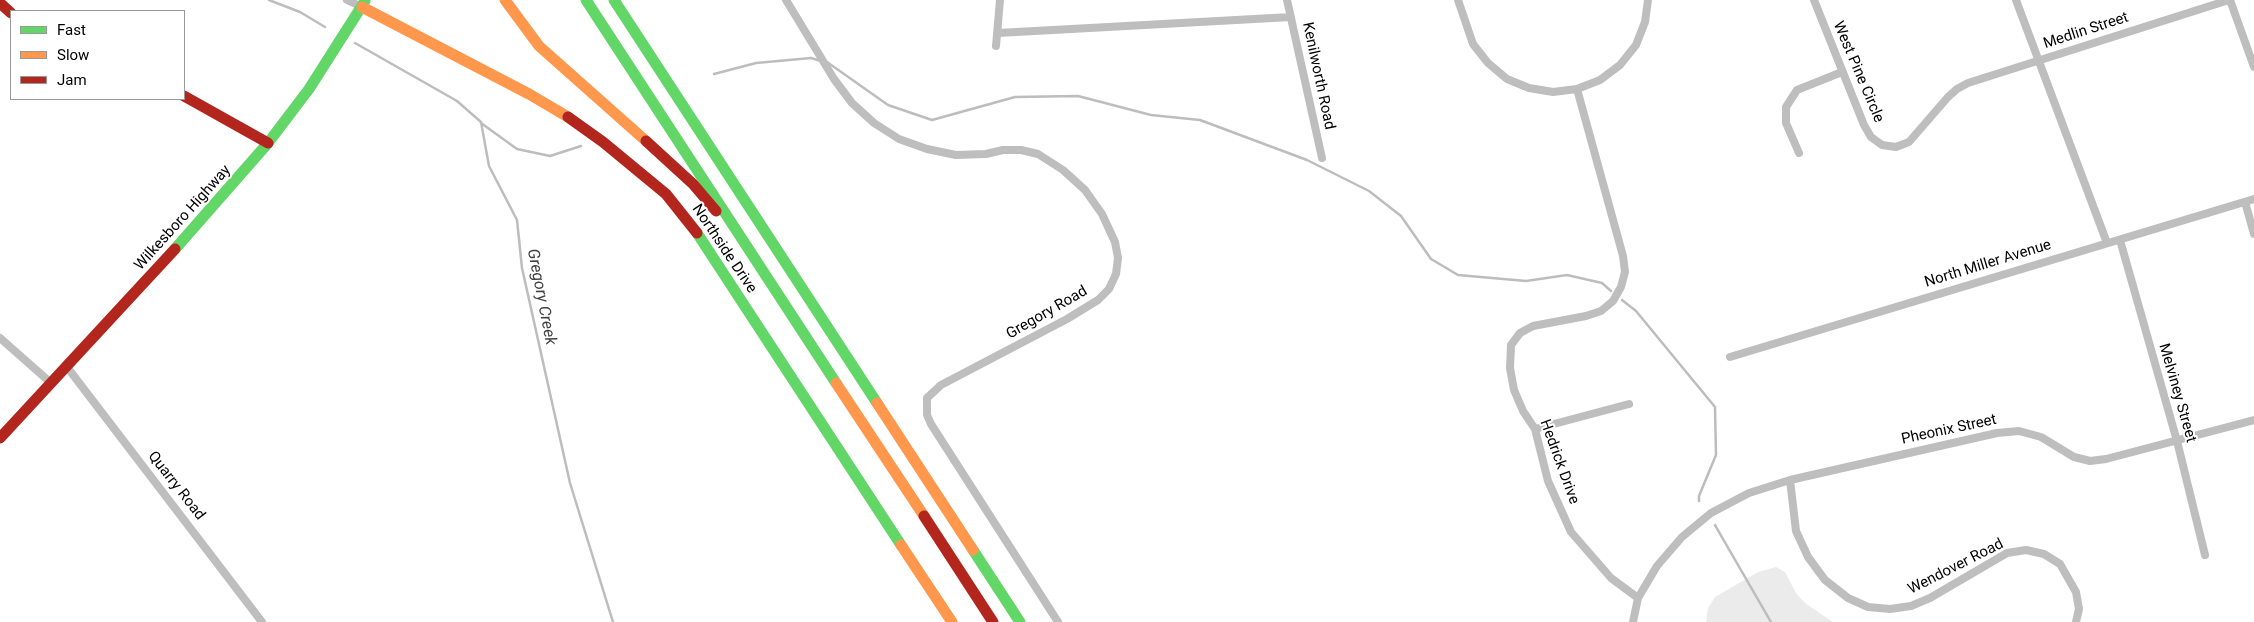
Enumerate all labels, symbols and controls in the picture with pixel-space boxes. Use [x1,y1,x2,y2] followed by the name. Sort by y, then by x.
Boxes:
[2041,9,2131,53] street label: Medlin Street
[10,10,185,100] legend
[1829,19,1887,125] street label: West Pine Circle
[57,21,86,39] text: Fast
[1298,21,1338,131] street label: Kenilworth Road
[57,46,89,64] text: Slow
[57,71,87,89] text: Jam
[131,162,235,274] street label: Wilkesboro Highway
[688,201,760,297] street label: Northside Drive
[1923,236,2053,292] street label: North Miller Avenue
[522,247,560,347] water label: Gregory Creek
[1003,283,1091,343] street label: Gregory Road
[2154,341,2200,445] street label: Melviney Street
[1900,411,1998,449] street label: Pheonix Street
[1535,417,1583,507] street label: Hedrick Drive
[144,448,208,524] street label: Quarry Road
[1905,535,2007,599] street label: Wendover Road

